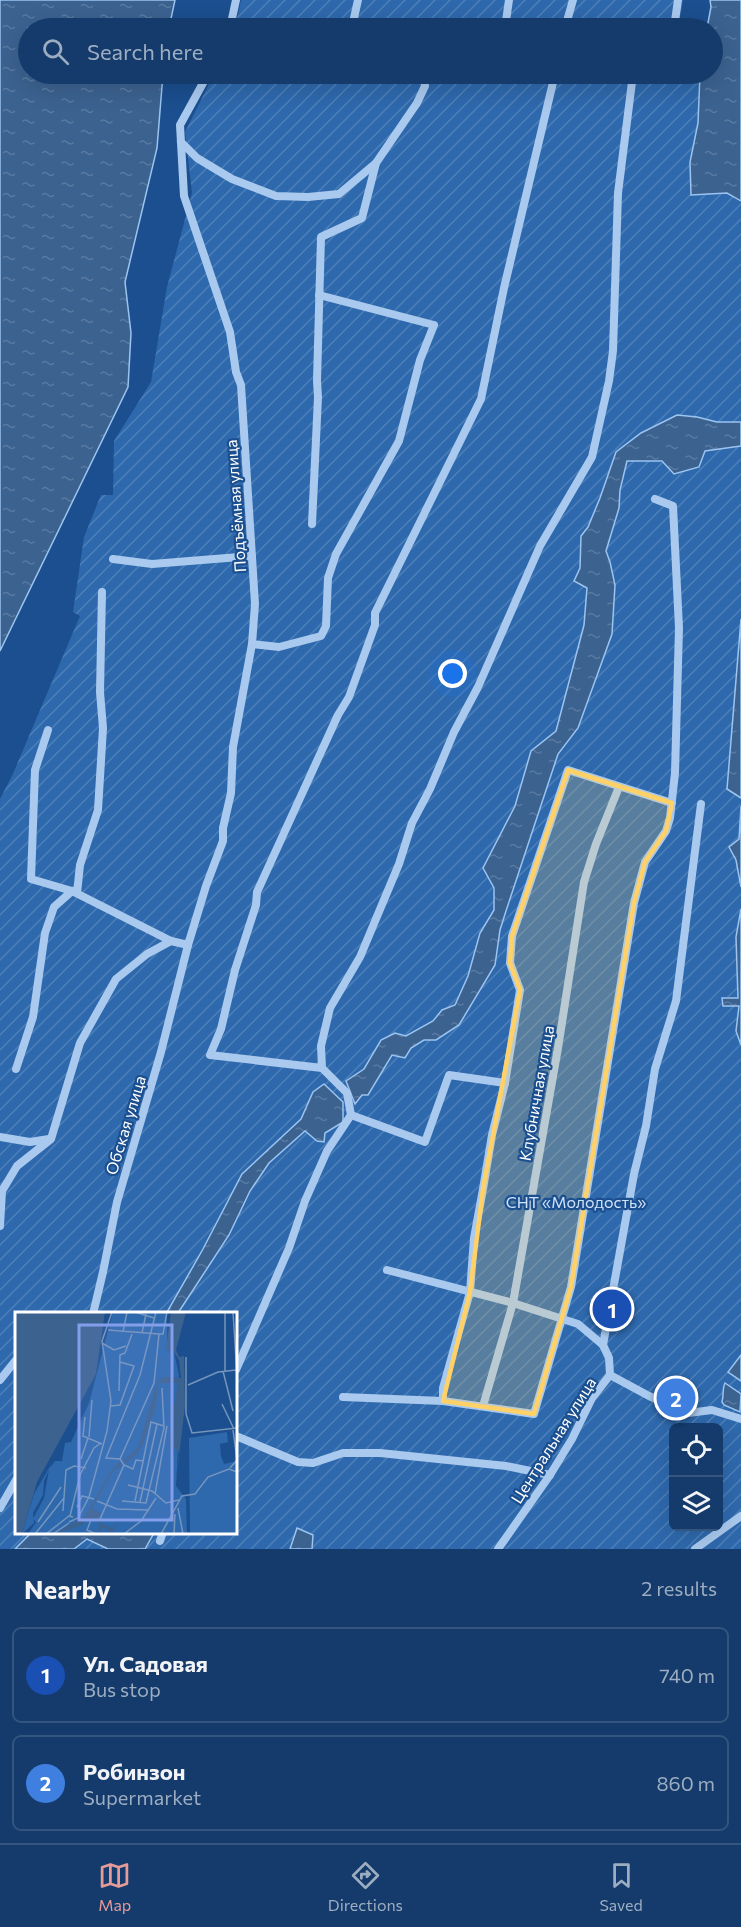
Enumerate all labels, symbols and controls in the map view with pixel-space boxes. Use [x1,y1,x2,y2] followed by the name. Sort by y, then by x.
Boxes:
[18,18,723,84] search box
[39,35,72,68] icon: search
[87,38,203,65] text: Search here
[221,439,249,573] street label: Подъёмная улица
[438,659,467,688] your location
[515,1024,557,1162] street label: Клубничная улица
[101,1073,149,1177] street label: Обская улица
[506,1192,646,1211] park label: СНТ «Молодость»
[592,1286,632,1332] pin: 1
[15,1312,237,1534] inset map
[507,1373,599,1507] street label: Центральная улица
[656,1376,696,1420] pin: 2
[669,1423,723,1531] map controls
[669,1423,723,1477] button: locate
[669,1477,723,1531] button: layers
[24,1573,111,1604] text: Nearby
[641,1576,717,1600] text: 2 results
[83,1650,208,1677] text: Ул. Садовая
[41,1663,50,1687] text: 1
[659,1663,715,1687] text: 740 m
[83,1677,161,1701] text: Bus stop
[83,1758,186,1785] text: Робинзон
[40,1771,51,1795] text: 2
[656,1771,715,1795] text: 860 m
[83,1785,201,1809] text: Supermarket
[98,1859,131,1914] tab: Map
[328,1859,403,1914] tab: Directions
[599,1859,643,1914] tab: Saved

